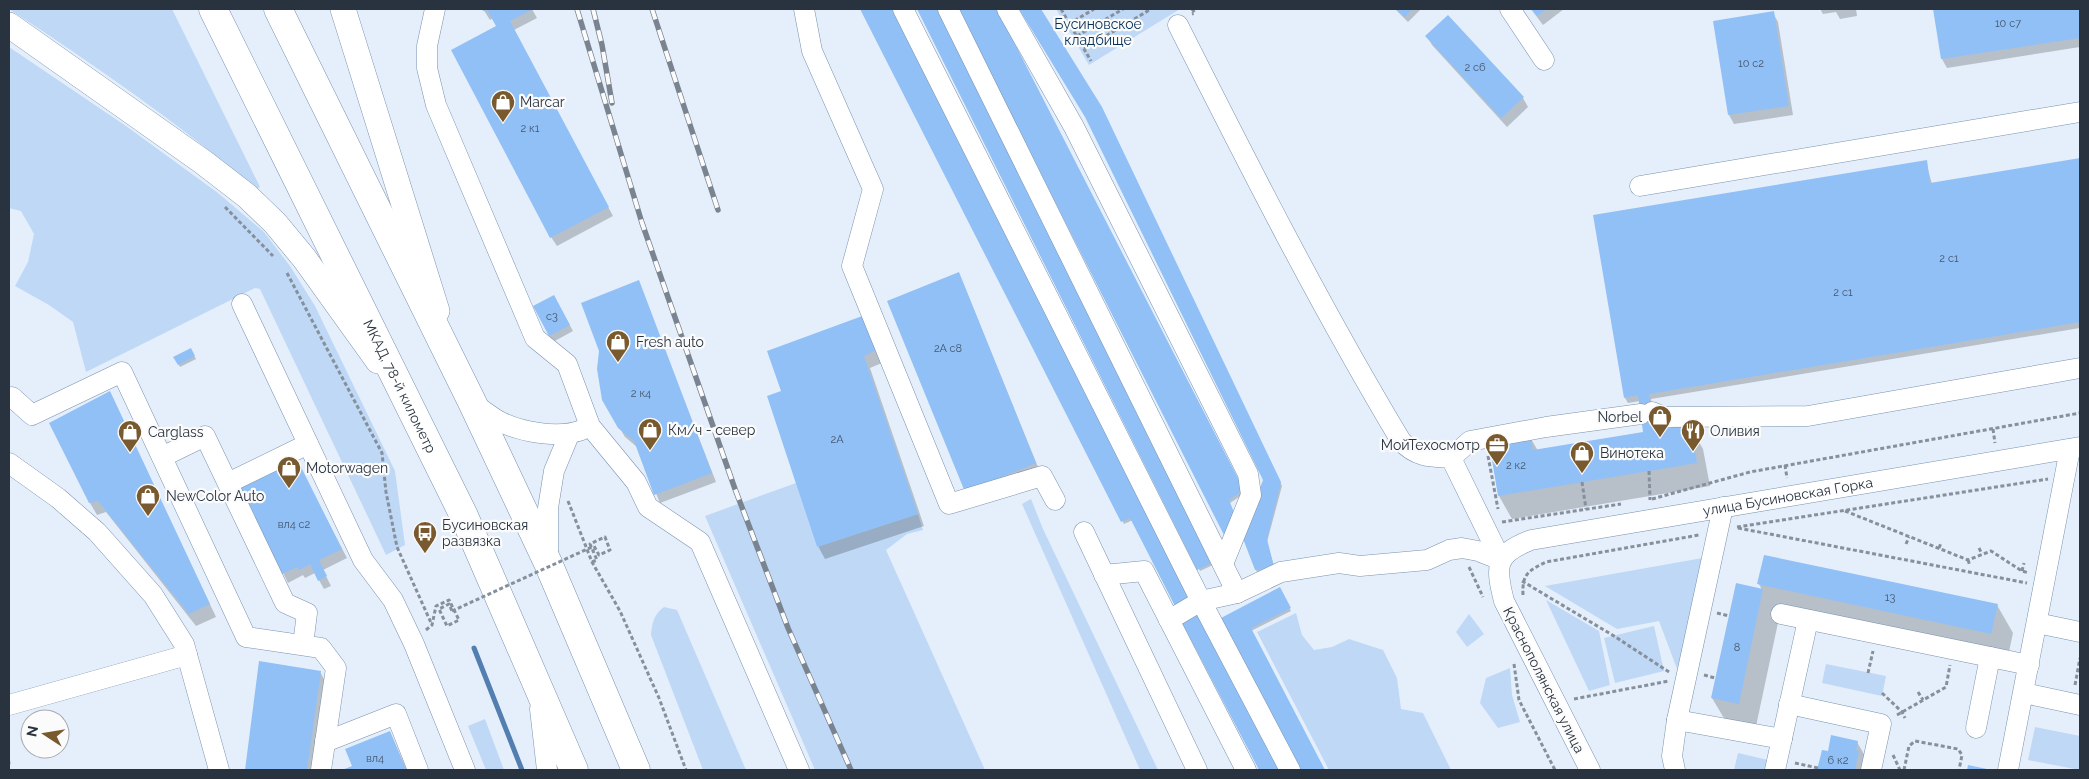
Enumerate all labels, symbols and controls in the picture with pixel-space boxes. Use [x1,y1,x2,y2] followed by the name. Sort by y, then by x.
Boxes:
[1054,16,1142,48] park label: Бусиновское кладбище
[1995,17,2021,30] house number: 10 с7
[1738,57,1764,70] house number: 10 с2
[1464,61,1486,74] house number: 2 с6
[490,89,516,123] shop icon: Marcar
[520,94,565,110] place label: Marcar
[521,122,540,135] house number: 2 к1
[1939,252,1959,265] house number: 2 с1
[1833,286,1853,299] house number: 2 с1
[546,310,558,323] house number: с3
[360,317,440,456] street label: МКАД, 78-й километр
[605,329,631,363] shop icon: Fresh auto
[636,334,704,350] place label: Fresh auto
[934,342,962,355] house number: 2А с8
[631,387,651,400] house number: 2 к4
[1647,404,1673,438] shop icon: Norbel
[1597,409,1642,425] place label: Norbel
[637,417,663,451] shop icon: Км/ч - север
[1680,418,1706,452] restaurant icon: Оливия
[117,419,143,453] shop icon: Carglass
[668,422,756,438] place label: Км/ч - север
[1710,423,1760,439] place label: Оливия
[148,424,204,440] place label: Carglass
[1484,432,1510,466] office icon: МойТехосмотр
[830,433,844,446] house number: 2А
[1381,437,1480,453] place label: МойТехосмотр
[1569,440,1595,474] shop icon: Винотека
[1600,445,1664,461] place label: Винотека
[276,455,302,489] shop icon: Motorwagen
[1506,459,1526,472] house number: 2 к2
[306,460,388,476] place label: Motorwagen
[1701,474,1874,519] street label: улица Бусиновская Горка
[135,483,161,517] shop icon: NewColor Auto
[166,488,264,504] place label: NewColor Auto
[442,517,528,549] place label: Бусиновская развязка
[278,518,311,531] house number: вл4 с2
[412,520,438,554] bus stop icon: Бусиновская развязка
[1885,591,1895,604] house number: 13
[1500,604,1588,756] street label: Краснополянская улица
[1734,641,1740,654] house number: 8
[20,709,70,759] north arrow
[23,724,41,738] text: N
[366,752,384,765] house number: вл4
[1828,754,1849,767] house number: 6 к2

